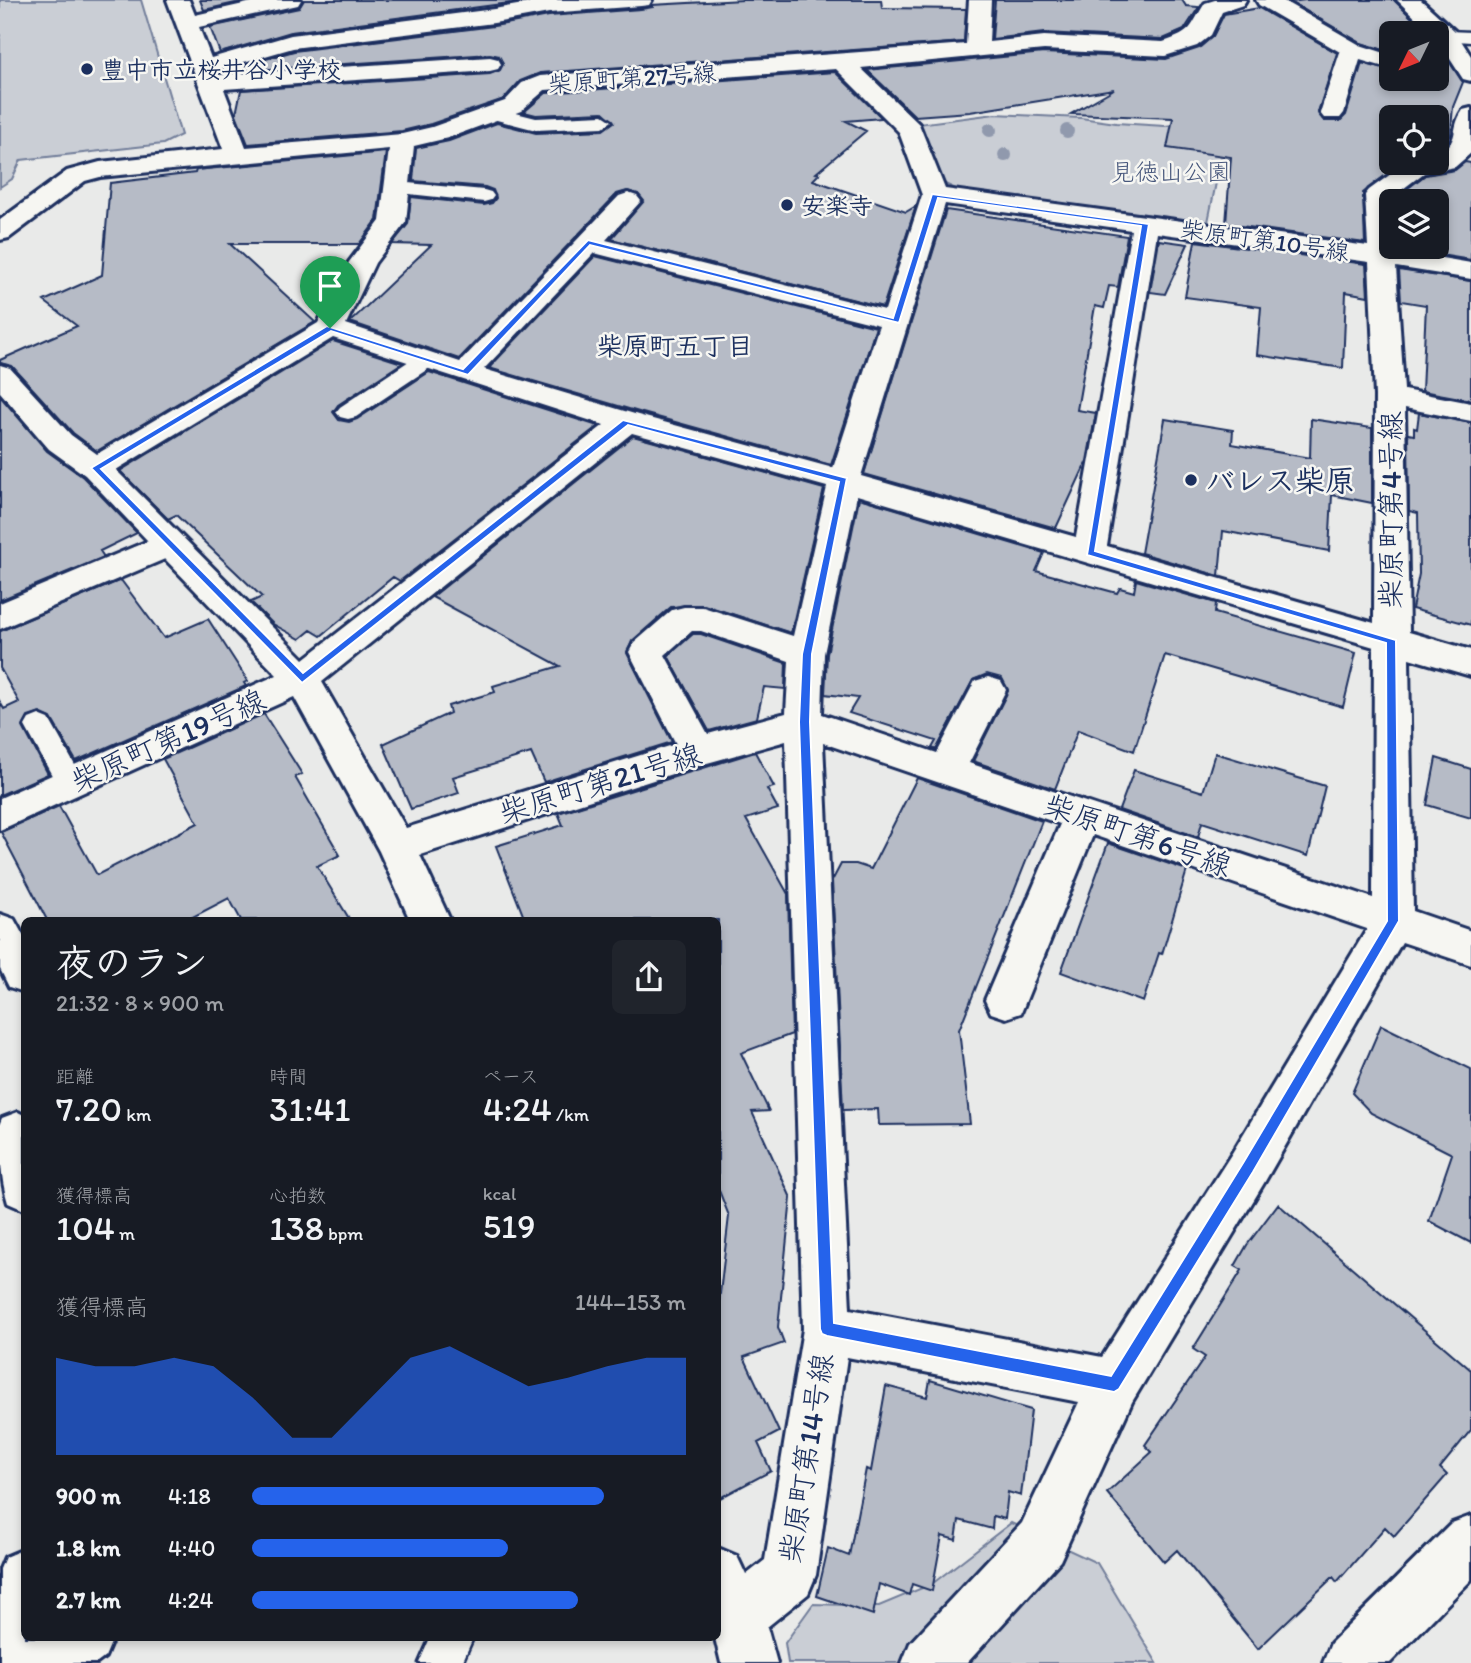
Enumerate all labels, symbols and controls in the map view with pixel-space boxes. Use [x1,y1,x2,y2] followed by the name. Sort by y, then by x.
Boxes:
[1379,21,1449,91] north arrow
[1379,21,1449,259] map controls
[101,55,341,84] place label: 豊中市立桜井谷小学校
[547,58,717,98] street label: 柴原町第27号線
[79,61,95,77] marker: 豊中市立桜井谷小学校
[1379,105,1449,175] button: locate
[1111,157,1231,186] park label: 見徳山公園
[1379,189,1449,259] button: layers
[801,191,873,220] place label: 安楽寺
[779,197,795,213] marker: 安楽寺
[1179,214,1351,266] street label: 柴原町第10号線
[300,256,360,328] pin
[311,267,349,305] icon: arrive
[597,330,753,362] district label: 柴原町五丁目
[1372,411,1409,609] street label: 柴原町第4号線
[1205,462,1355,499] place label: バレス柴原
[1183,472,1199,488] marker: バレス柴原
[65,680,271,800] street label: 柴原町第19号線
[494,735,706,831] street label: 柴原町第21号線
[1039,786,1237,884] street label: 柴原町第6号線
[56,940,208,986] text: 夜のラン
[612,940,686,1014] button: share
[56,989,224,1017] text: 21:32 · 8 × 900 m
[56,1065,94,1088] text: 距離
[269,1065,307,1088] text: 時間
[483,1065,539,1088] text: ペース
[56,1088,122,1130] text: 7.20
[269,1088,351,1130] text: 31:41
[483,1088,552,1130] text: 4:24
[122,1103,151,1126] text: km
[552,1103,589,1126] text: /km
[483,1182,516,1205] text: kcal
[56,1184,132,1207] text: 獲得標高
[269,1184,326,1207] text: 心拍数
[483,1205,536,1247] text: 519
[56,1207,115,1249] text: 104
[269,1207,324,1249] text: 138
[115,1222,135,1245] text: m
[324,1222,363,1245] text: bpm
[575,1288,686,1316] text: 144–153 m
[56,1293,148,1321] text: 獲得標高
[771,1350,841,1566] street label: 柴原町第14号線
[56,1482,121,1510] text: 900 m
[168,1482,211,1510] text: 4:18
[56,1534,121,1562] text: 1.8 km
[168,1534,215,1562] text: 4:40
[56,1586,121,1614] text: 2.7 km
[168,1586,213,1614] text: 4:24

